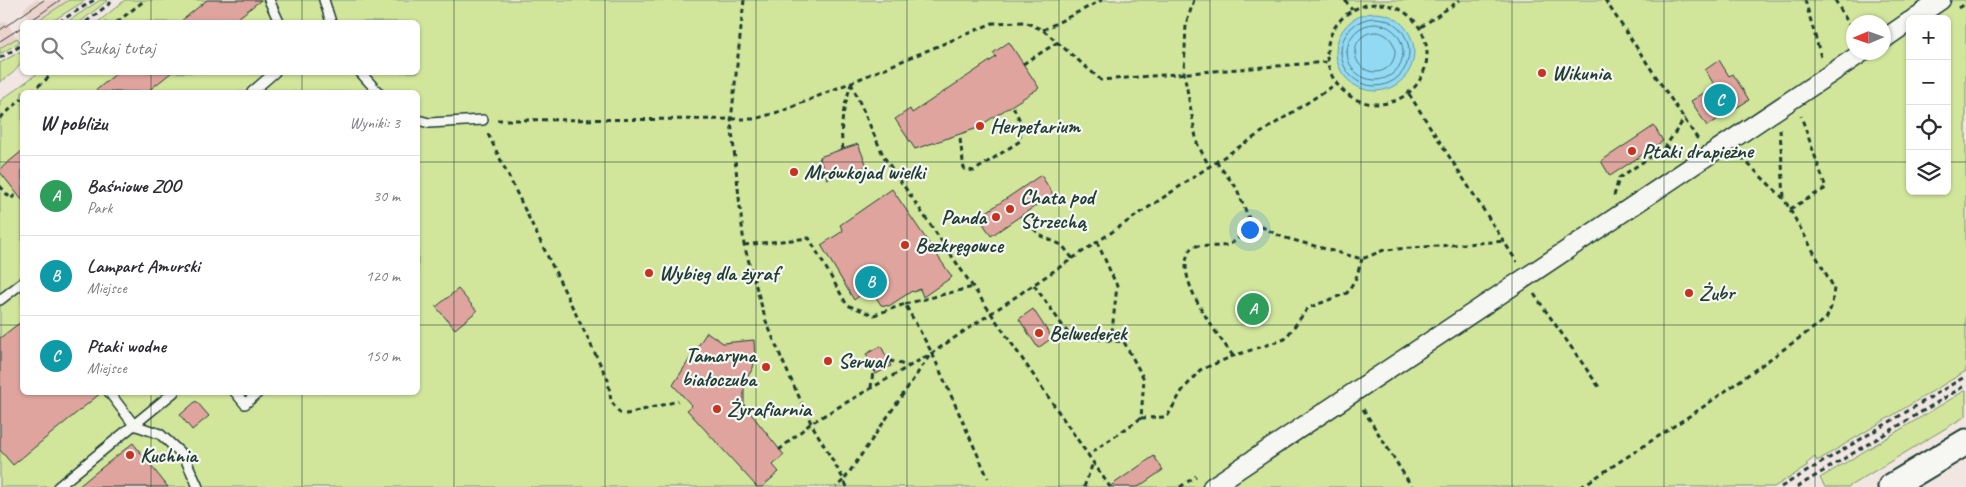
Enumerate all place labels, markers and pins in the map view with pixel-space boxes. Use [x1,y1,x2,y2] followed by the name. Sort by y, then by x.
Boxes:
[1552,60,1612,86] place label: Wikunia
[1536,67,1548,79] marker: Wikunia
[1704,81,1736,119] pin: C
[990,113,1081,139] place label: Herpetarium
[974,120,986,132] marker: Herpetarium
[1642,138,1755,164] place label: Ptaki drapieżne
[1626,145,1638,157] marker: Ptaki drapieżne
[804,159,928,185] place label: Mrówkojad wielki
[788,166,800,178] marker: Mrówkojad wielki
[1020,184,1097,234] place label: Chata pod Strzechą
[1004,203,1016,215] marker: Chata pod Strzechą
[941,204,987,230] place label: Panda
[990,211,1002,223] marker: Panda
[915,232,1005,258] place label: Bezkręgowce
[899,239,911,251] marker: Bezkręgowce
[659,260,784,286] place label: Wybieg dla żyraf
[855,263,887,301] pin: B
[643,267,655,279] marker: Wybieg dla żyraf
[1699,280,1737,306] place label: Żubr
[1683,287,1695,299] marker: Żubr
[1237,290,1269,328] pin: A
[1049,320,1129,346] place label: Belwederek
[1033,327,1045,339] marker: Belwederek
[681,342,758,392] place label: Tamaryna białoczuba
[838,348,890,374] place label: Serwal
[822,355,834,367] marker: Serwal
[760,361,772,373] marker: Tamaryna białoczuba
[727,396,813,422] place label: Żyrafiarnia
[711,403,723,415] marker: Żyrafiarnia
[140,442,199,468] place label: Kuchnia
[124,449,136,461] marker: Kuchnia

